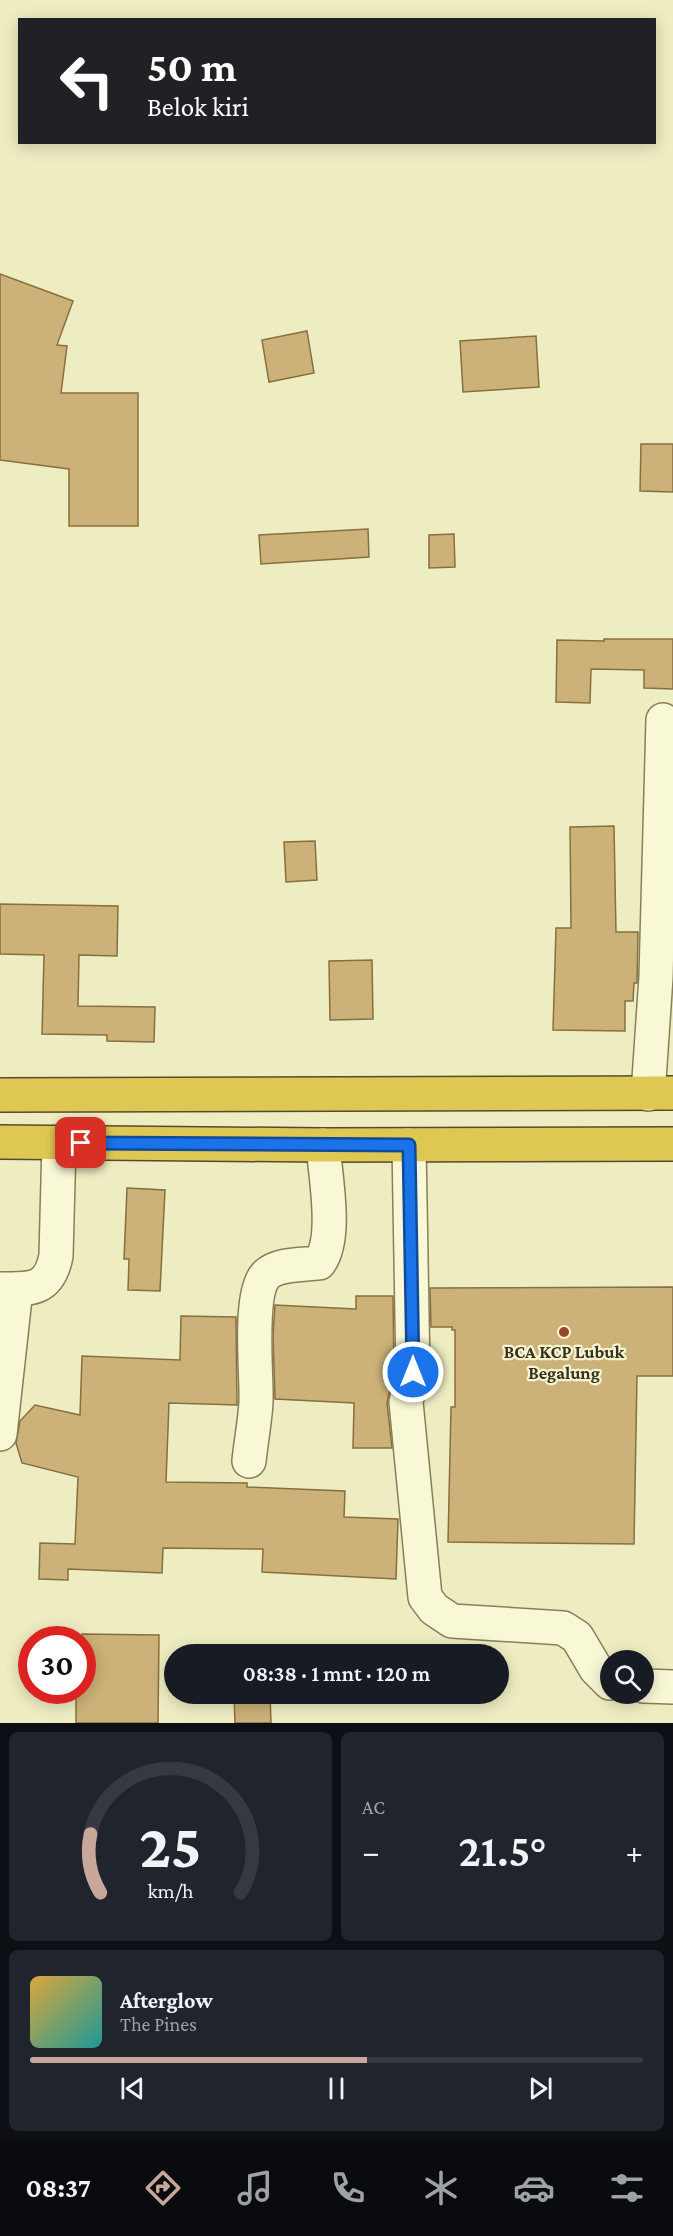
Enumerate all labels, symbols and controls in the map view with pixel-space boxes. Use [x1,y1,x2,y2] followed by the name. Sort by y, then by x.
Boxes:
[48,42,126,120] icon: left
[147,43,237,90] text: 50 m
[147,92,249,122] text: Belok kiri
[55,1117,106,1168] pin
[64,1126,97,1159] icon: arrive
[557,1325,571,1339] marker: BCA KCP Lubuk Begalung
[381,1340,445,1404] position arrow
[504,1342,625,1383] place label: BCA KCP Lubuk Begalung
[18,1626,96,1704] speed limit sign: 30
[600,1650,654,1704] map controls
[600,1650,654,1704] button: search
[243,1661,430,1686] text: 08:38 · 1 mnt · 120 m
[362,1796,385,1818] text: AC
[139,1811,202,1880] text: 25
[458,1826,547,1876] text: 21.5°
[362,1833,379,1870] text: −
[626,1833,643,1870] text: +
[147,1880,194,1904] text: km/h
[120,1988,213,2013] text: Afterglow
[120,2013,197,2035] text: The Pines
[116,2072,149,2105] icon: previous
[320,2072,353,2105] icon: pause
[524,2072,557,2105] icon: next
[142,2167,184,2209] icon: directions
[234,2167,276,2209] icon: music
[327,2167,369,2209] icon: phone
[420,2167,462,2209] icon: climate
[513,2167,555,2209] icon: car
[606,2167,648,2209] icon: filters
[25,2173,91,2203] text: 08:37

